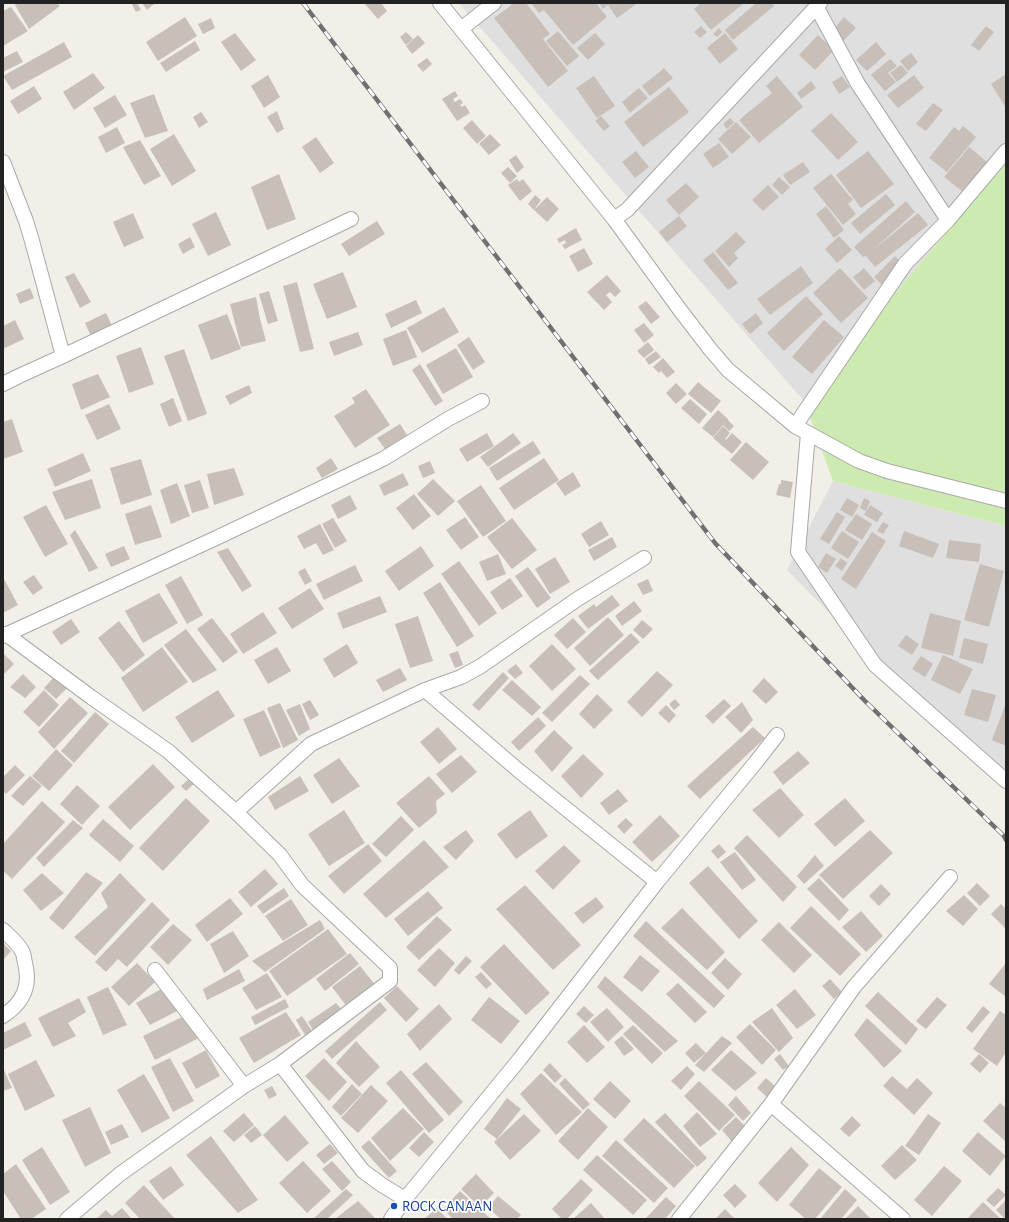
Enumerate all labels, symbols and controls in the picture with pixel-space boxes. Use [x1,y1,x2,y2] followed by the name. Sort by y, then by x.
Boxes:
[402,1197,492,1215] place label: ROCK CANAAN
[389,1201,399,1211] marker: ROCK CANAAN

